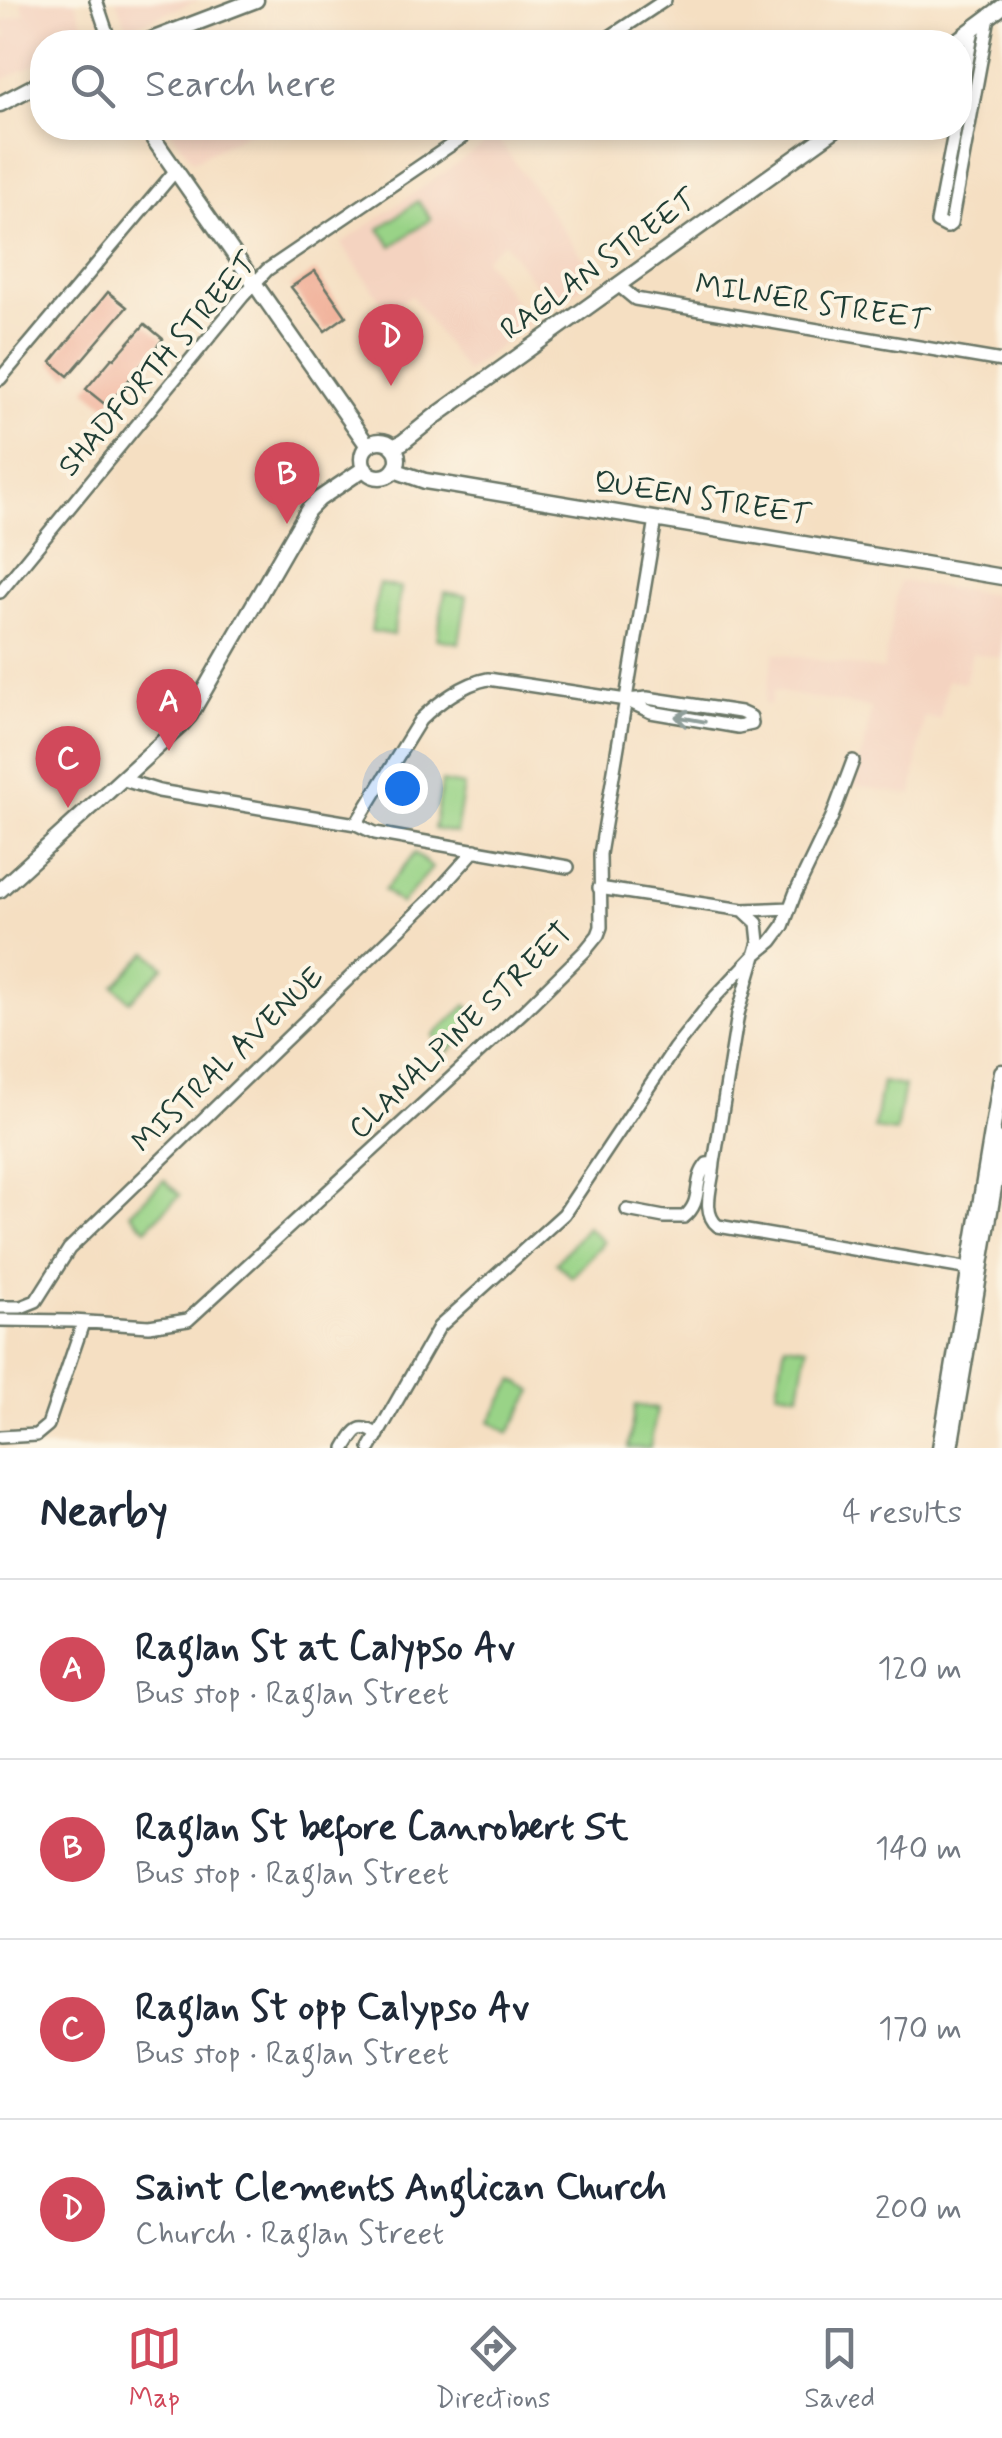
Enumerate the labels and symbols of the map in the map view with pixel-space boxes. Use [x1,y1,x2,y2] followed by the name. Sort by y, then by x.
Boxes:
[493,180,706,349] street label: RAGLAN STREET
[50,244,267,485] street label: SHADFORTH STREET
[692,265,933,341] street label: MILNER STREET
[358,304,424,386] pin: D
[254,442,320,524] pin: B
[591,463,815,536] street label: QUEEN STREET
[136,668,202,751] pin: A
[674,709,707,727] one-way arrow
[36,726,100,808] pin: C
[377,763,428,814] your location
[341,914,581,1148] street label: CLANALPINE STREET
[124,958,332,1162] street label: MISTRAL AVENUE

